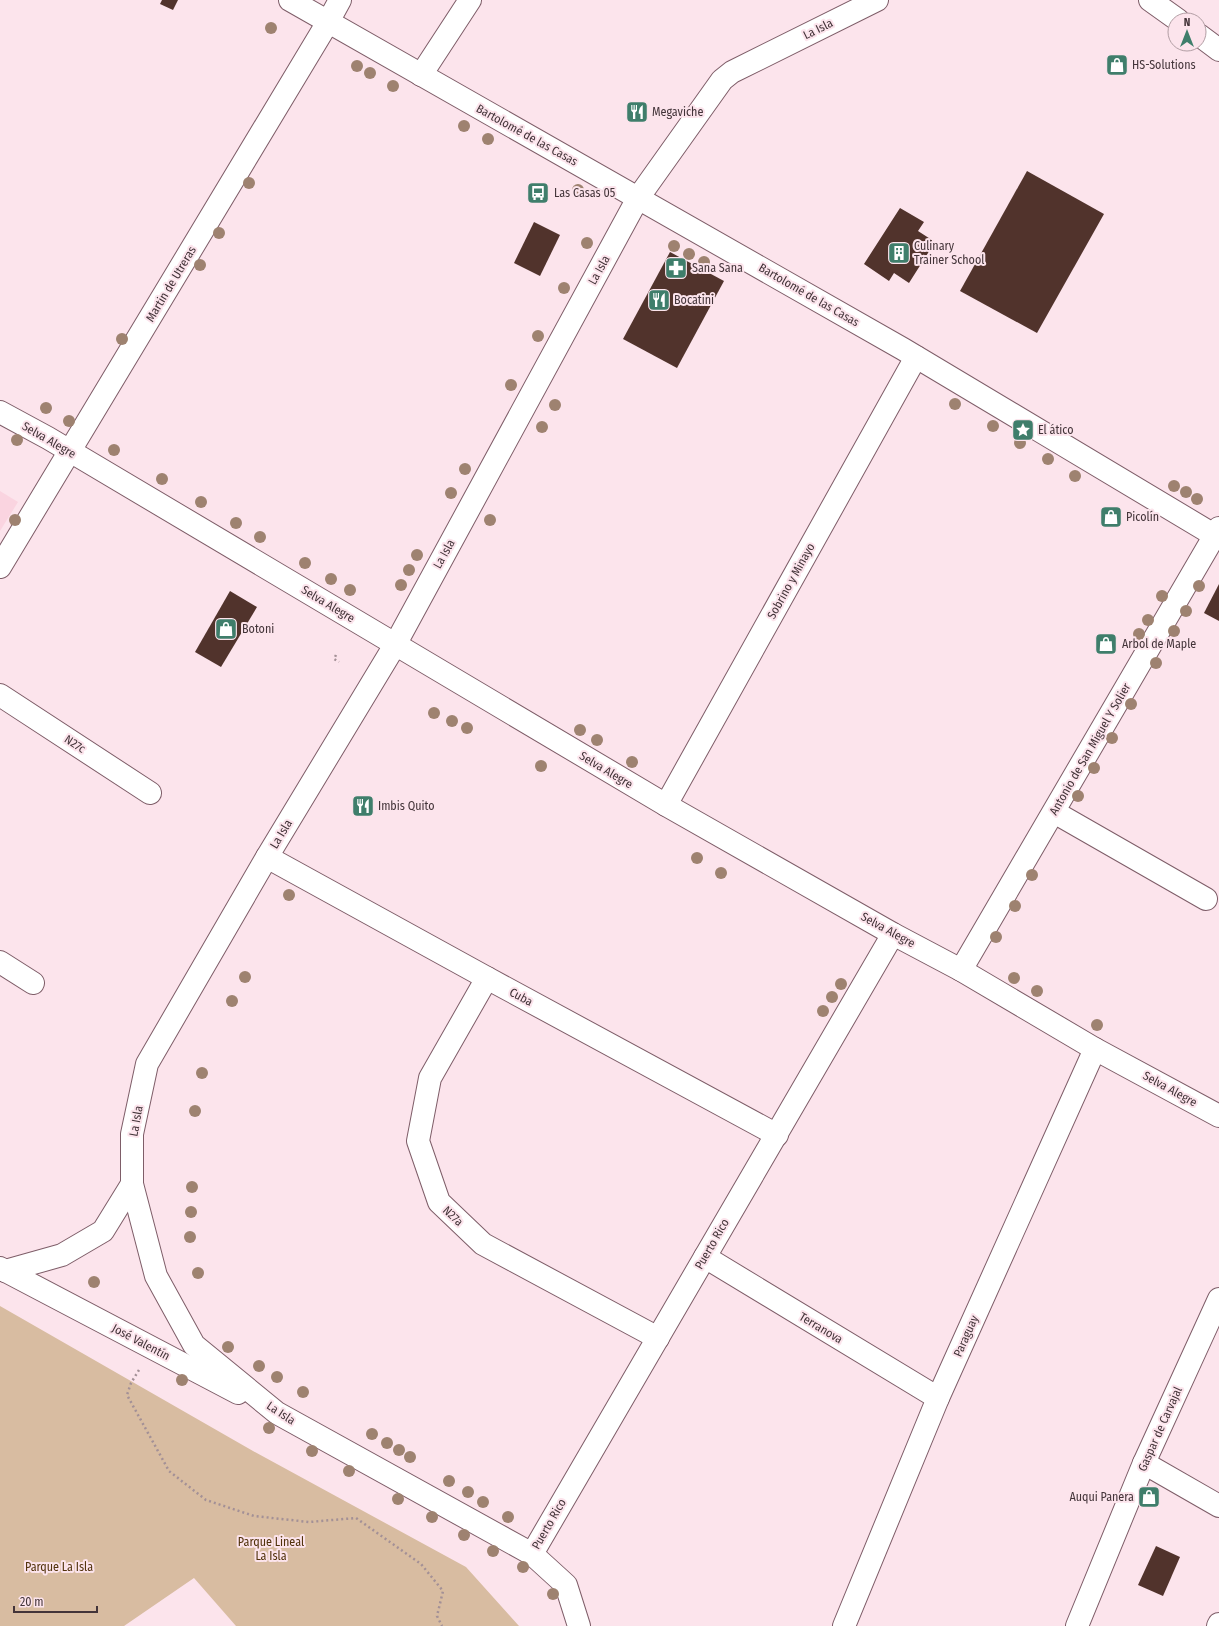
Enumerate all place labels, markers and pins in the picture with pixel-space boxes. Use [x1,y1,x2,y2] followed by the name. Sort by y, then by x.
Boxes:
[1104,52,1130,78] shop icon: HS-Solutions
[1132,58,1196,72] place label: HS-Solutions
[624,99,650,125] restaurant icon: Megaviche
[652,105,703,119] place label: Megaviche
[525,180,551,206] bus stop icon: Las Casas 05
[554,186,616,200] place label: Las Casas 05
[914,239,984,267] place label: Culinary Trainer School
[886,240,912,266] building icon: Culinary Trainer School
[663,255,689,281] pharmacy icon: Sana Sana
[692,261,743,275] place label: Sana Sana
[646,287,672,313] restaurant icon: Bocatini
[674,293,714,307] place label: Bocatini
[1010,417,1036,443] place icon: El ático
[1038,423,1074,437] place label: El ático
[1098,504,1124,530] shop icon: Picolín
[1126,510,1159,524] place label: Picolín
[213,616,239,642] shop icon: Botoni
[242,622,274,636] place label: Botoni
[1093,631,1119,657] shop icon: Arbol de Maple
[1122,637,1196,651] place label: Arbol de Maple
[350,793,376,819] restaurant icon: Imbis Quito
[378,799,435,813] place label: Imbis Quito
[1136,1484,1162,1510] shop icon: Auqui Panera
[1069,1490,1134,1504] place label: Auqui Panera

